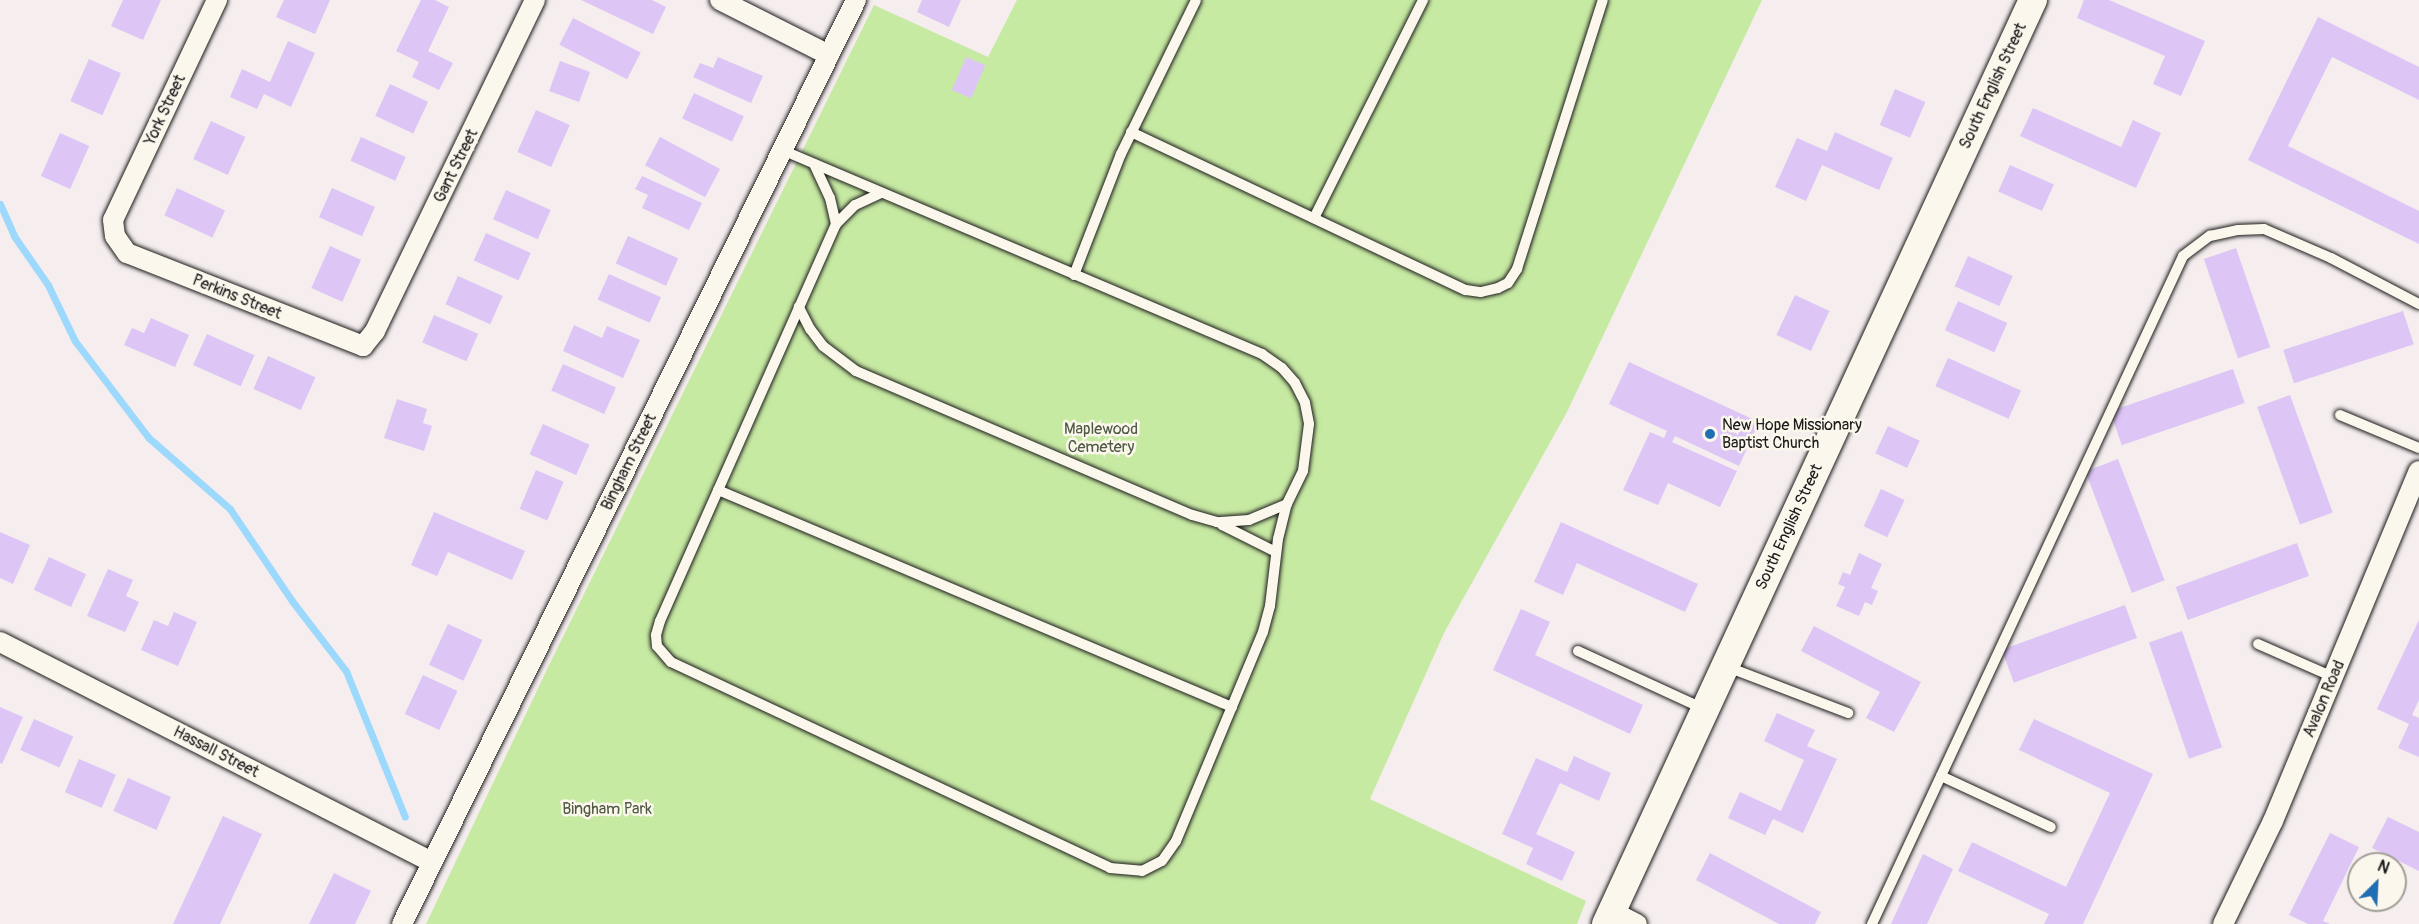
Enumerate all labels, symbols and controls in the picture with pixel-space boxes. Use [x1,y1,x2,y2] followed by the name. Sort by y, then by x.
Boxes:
[1955,20,2031,152] street label: South English Street
[140,72,190,148] street label: York Street
[430,126,482,206] street label: Gant Street
[190,270,284,324] street label: Perkins Street
[597,411,661,513] street label: Bingham Street
[1722,415,1862,453] place label: New Hope Missionary Baptist Church
[1064,419,1138,457] park label: Maplewood Cemetery
[1703,427,1717,441] marker: New Hope Missionary Baptist Church
[1751,461,1827,593] street label: South English Street
[2299,658,2349,740] street label: Avalon Road
[170,722,262,782] street label: Hassall Street
[562,799,652,819] park label: Bingham Park
[2347,852,2407,912] north arrow
[2374,856,2393,879] text: N

